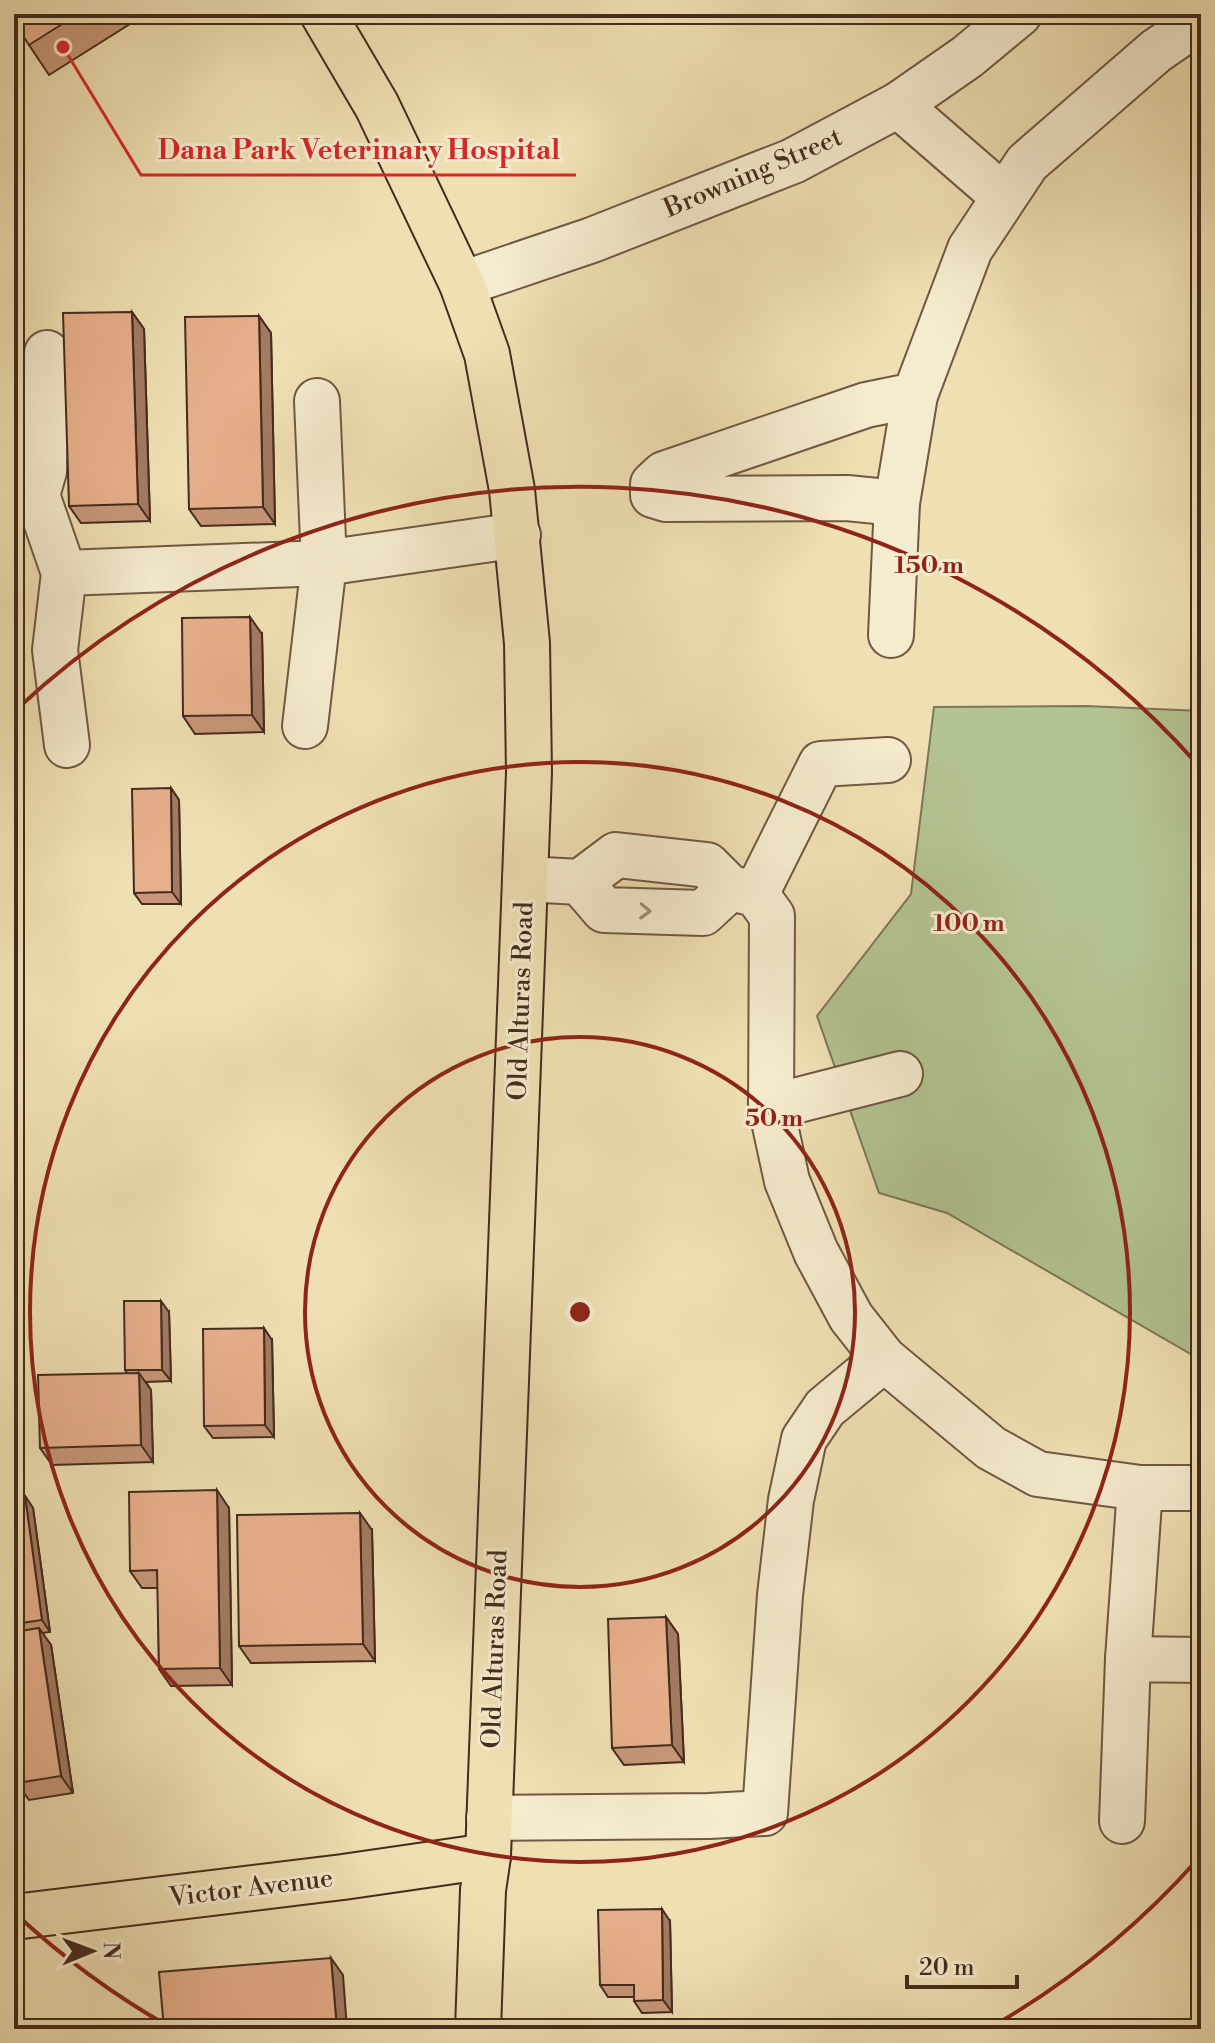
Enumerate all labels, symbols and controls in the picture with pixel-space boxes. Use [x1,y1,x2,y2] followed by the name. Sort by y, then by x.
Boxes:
[658,121,847,225] street label: Browning Street
[141,123,576,175] callout: Dana Park Veterinary Hospital
[158,133,560,168] text: Dana Park Veterinary Hospital
[894,551,964,581] text: 150 m
[502,901,540,1101] street label: Old Alturas Road
[639,903,652,920] one-way arrow
[933,909,1005,939] text: 100 m
[745,1104,803,1134] text: 50 m
[566,1298,594,1326] centre of rings
[476,1549,514,1749] street label: Old Alturas Road
[166,1862,335,1914] street label: Victor Avenue
[52,1911,132,1991] north arrow
[907,1939,1017,1989] scale bar
[97,1942,124,1960] text: N
[919,1953,975,1983] text: 20 m

